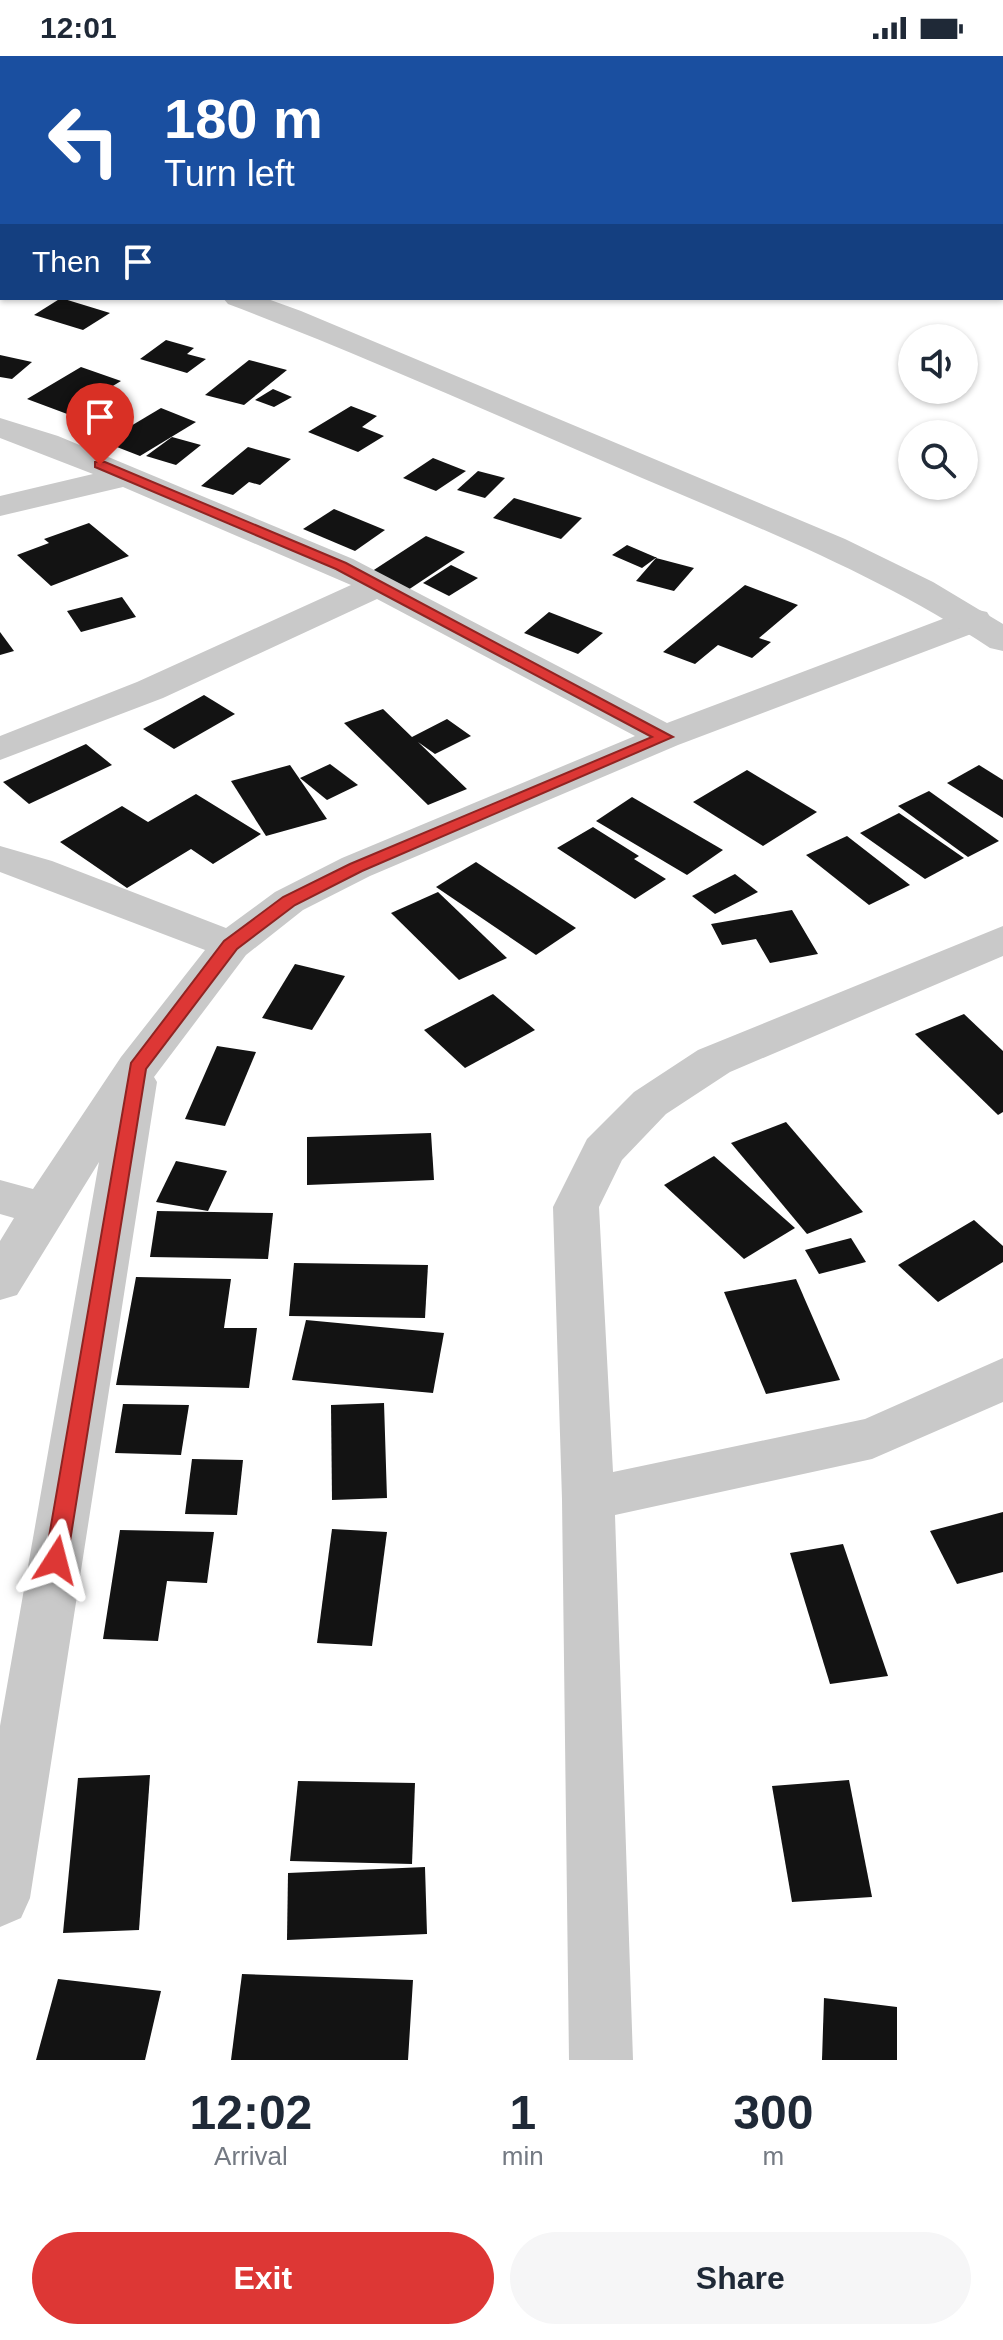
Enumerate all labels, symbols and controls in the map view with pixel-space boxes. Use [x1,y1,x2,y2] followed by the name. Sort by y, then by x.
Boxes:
[40,11,117,44] text: 12:01
[164,87,323,150] text: 180 m
[32,88,136,192] icon: left
[164,153,295,194] text: Turn left
[116,240,160,284] icon: arrive
[32,245,100,278] text: Then
[898,324,978,500] map controls
[898,324,978,404] button: sound
[66,383,134,465] pin
[78,395,122,439] icon: arrive
[898,420,978,500] button: search
[14,1518,98,1602] position arrow
[190,2086,312,2139] text: 12:02
[509,2086,536,2139] text: 1
[733,2086,813,2139] text: 300
[214,2141,288,2171] text: Arrival
[502,2141,544,2171] text: min
[763,2141,784,2171] text: m
[32,2232,494,2324] button: Exit
[510,2232,971,2324] button: Share

